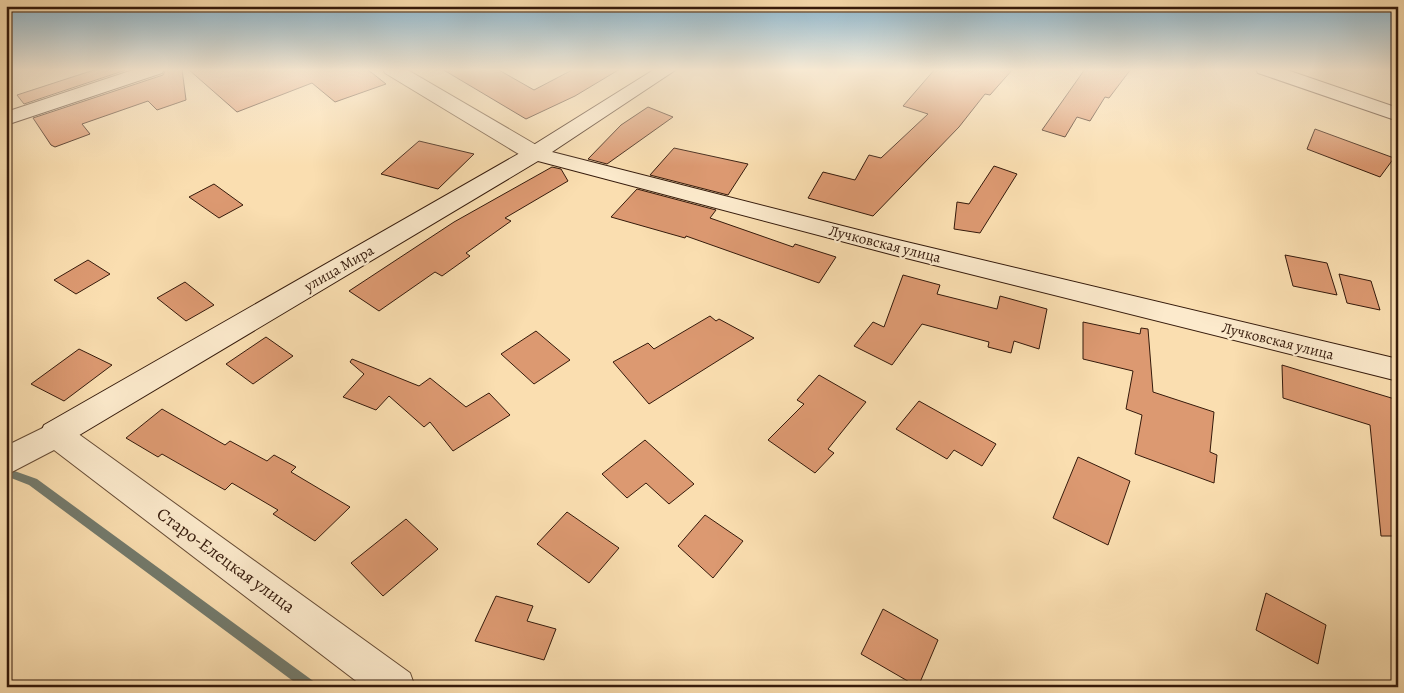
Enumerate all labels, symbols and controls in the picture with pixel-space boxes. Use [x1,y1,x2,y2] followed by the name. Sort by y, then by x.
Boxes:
[827,220,943,268] street label: Лучковская улица
[300,240,378,297] street label: улица Мира
[1220,317,1336,365] street label: Лучковская улица
[152,502,301,619] street label: Старо-Елецкая улица

